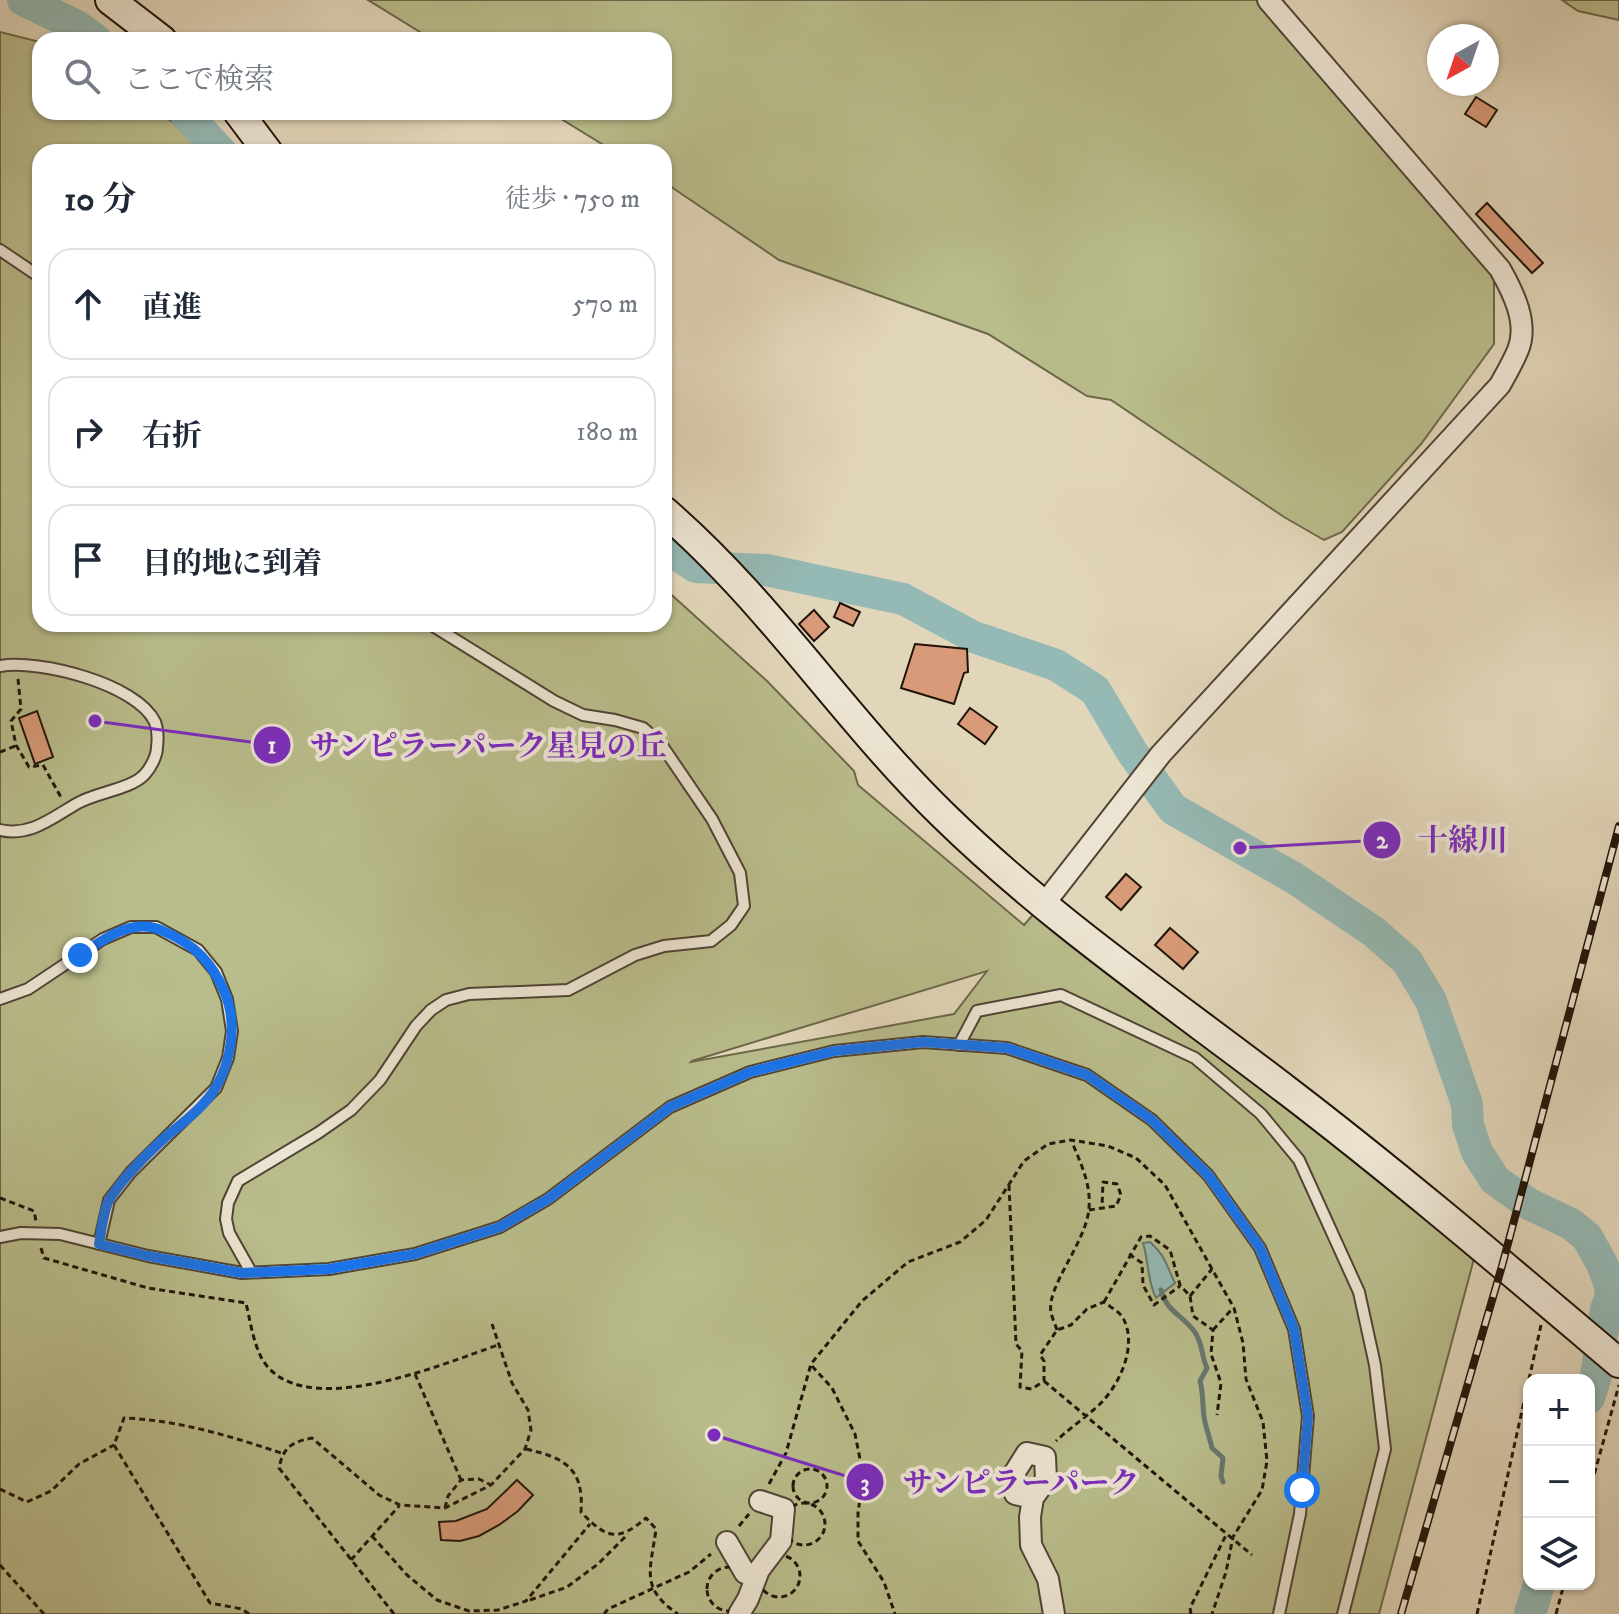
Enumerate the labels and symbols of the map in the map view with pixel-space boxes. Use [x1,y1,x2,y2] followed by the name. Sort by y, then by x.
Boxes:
[1427,24,1499,96] north arrow
[252,718,684,772] callout: サンピラーパーク星見の丘
[310,729,667,766] text: サンピラーパーク星見の丘
[268,731,277,761] text: 1
[1362,813,1524,867] callout: 十線川
[1418,823,1508,860] text: 十線川
[1376,826,1389,856] text: 2
[62,937,98,973] route end
[845,1455,1157,1509] callout: サンピラーパーク
[903,1466,1140,1503] text: サンピラーパーク
[861,1469,870,1499] text: 3
[1284,1472,1320,1508] route start

